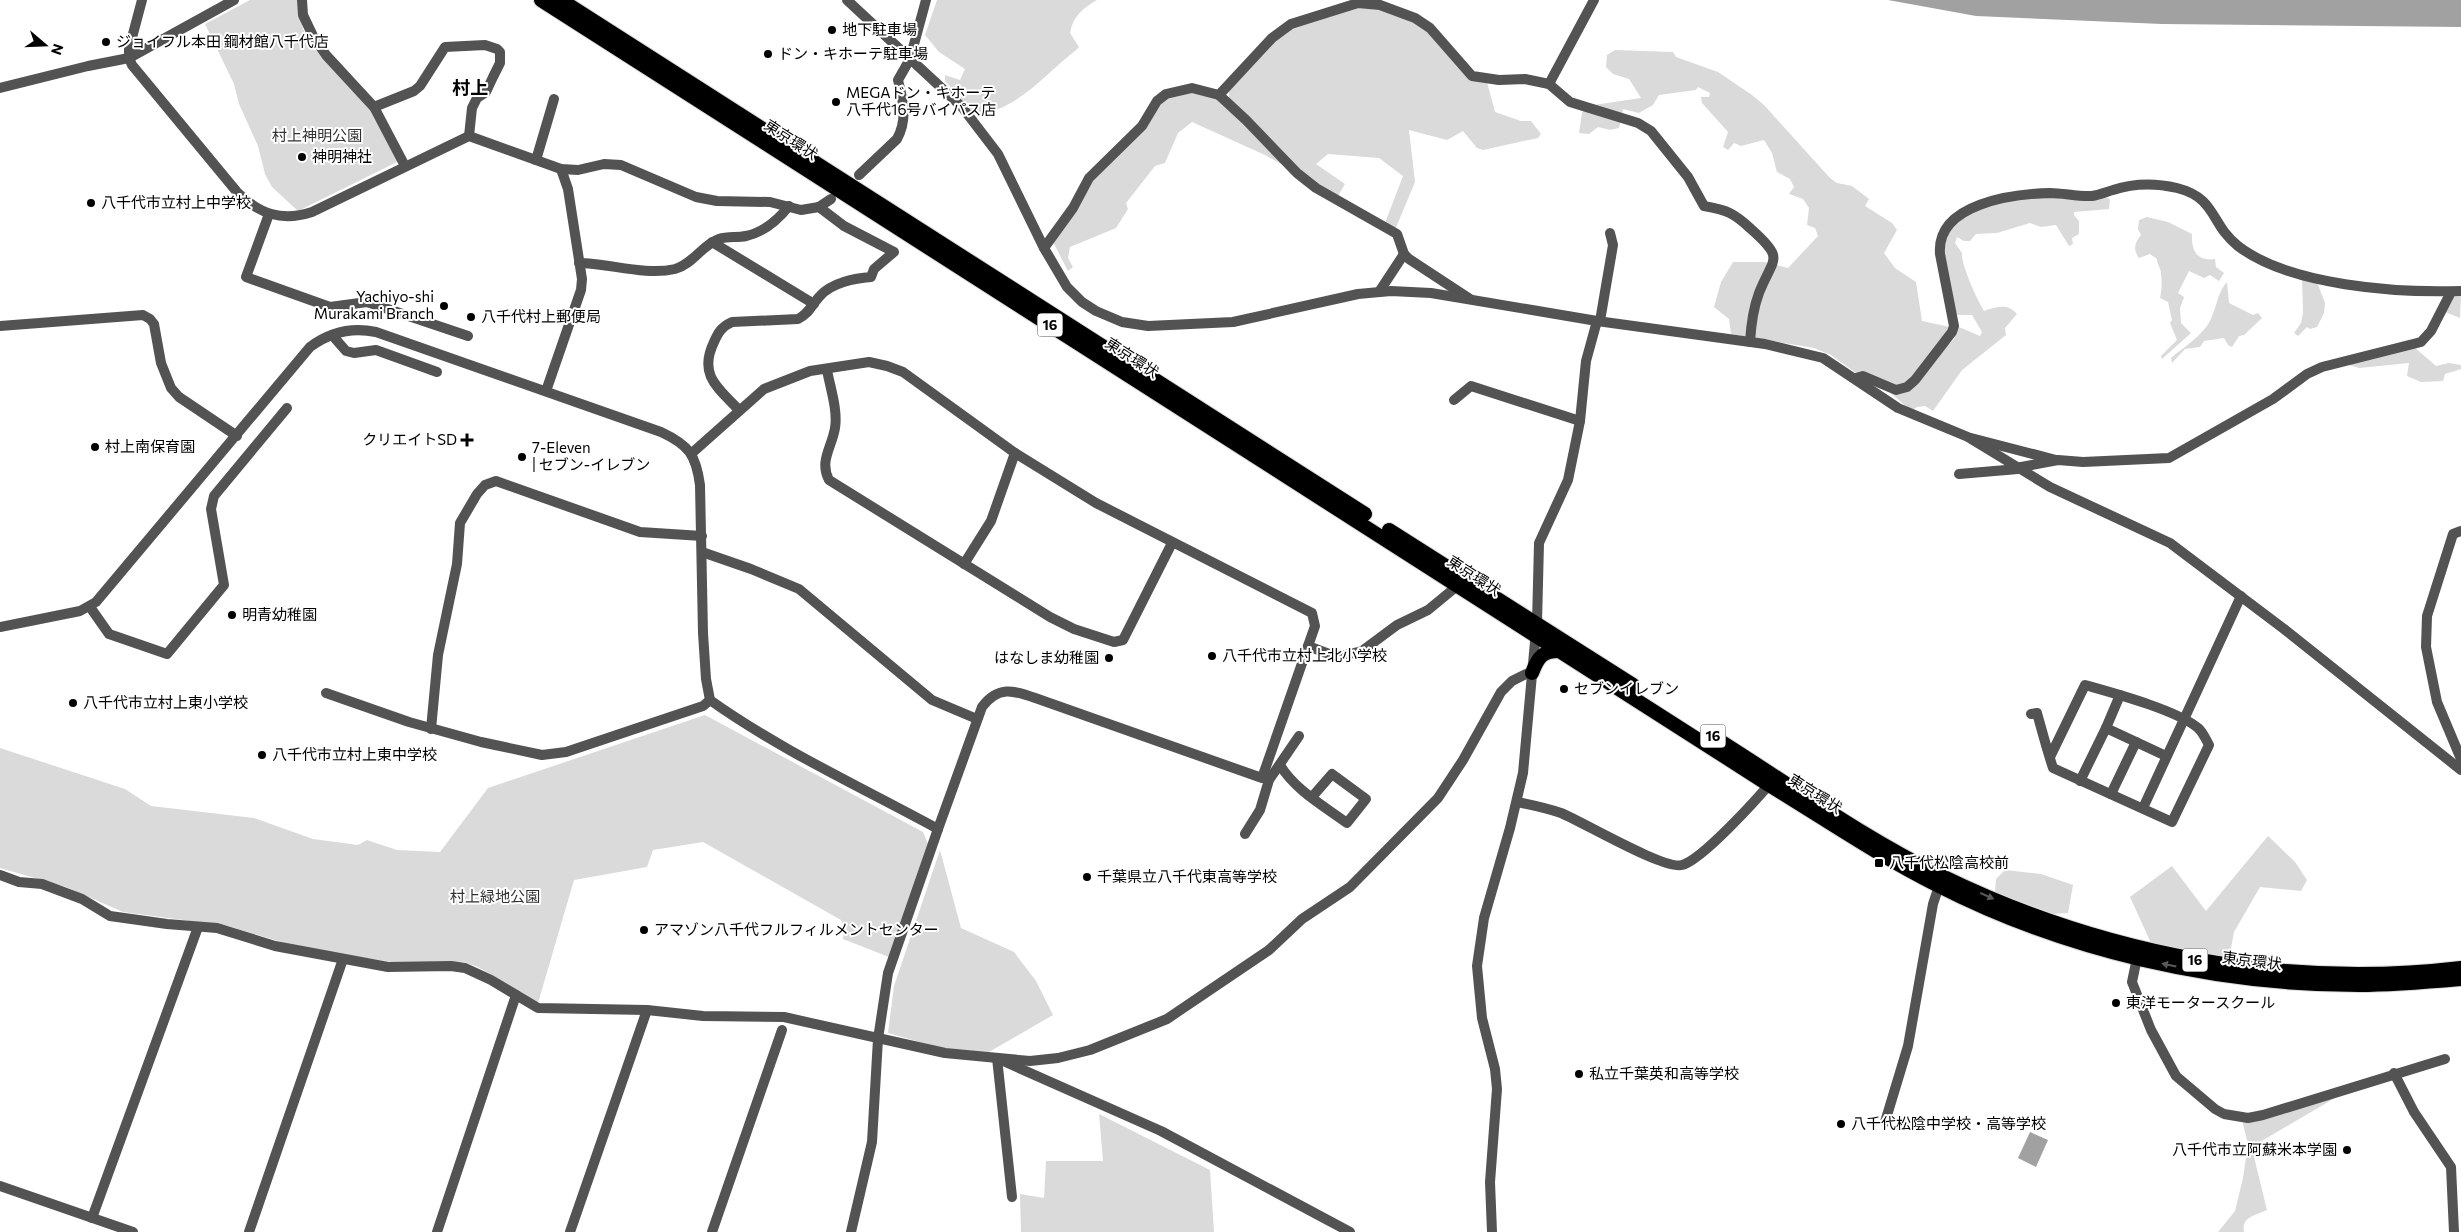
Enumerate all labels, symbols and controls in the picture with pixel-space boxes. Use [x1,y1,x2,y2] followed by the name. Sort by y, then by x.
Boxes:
[20,20,70,70] north arrow
[842,20,917,38] place label: 地下駐車場
[826,24,838,36] marker: 地下駐車場
[116,32,329,50] place label: ジョイフル本田 鋼材館八千代店
[100,36,112,48] marker: ジョイフル本田 鋼材館八千代店
[48,42,68,57] text: N
[778,44,928,62] place label: ドン・キホーテ駐車場
[762,48,774,60] marker: ドン・キホーテ駐車場
[452,76,488,98] district label: 村上
[846,83,996,118] place label: MEGAドン・キホーテ 八千代16号バイパス店
[830,96,842,108] marker: MEGAドン・キホーテ 八千代16号バイパス店
[761,115,822,163] street label: 東京環状
[272,126,362,144] park label: 村上神明公園
[312,147,372,165] place label: 神明神社
[296,151,308,163] marker: 神明神社
[101,193,251,211] place label: 八千代市立村上中学校
[85,197,97,209] marker: 八千代市立村上中学校
[314,287,434,322] place label: Yachiyo-shi Murakami Branch
[438,300,450,312] marker: Yachiyo-shi Murakami Branch
[481,307,601,325] place label: 八千代村上郵便局
[465,311,477,323] marker: 八千代村上郵便局
[1038,314,1062,336] road number: 16
[1102,333,1163,381] street label: 東京環状
[362,430,457,448] place label: クリエイトSD
[461,434,473,446] marker: クリエイトSD
[105,437,195,455] place label: 村上南保育園
[532,438,650,473] place label: 7-Eleven | セブン-イレブン
[89,441,101,453] marker: 村上南保育園
[516,451,528,463] marker: 7-Eleven | セブン-イレブン
[1444,551,1505,599] street label: 東京環状
[242,605,317,623] place label: 明青幼稚園
[226,609,238,621] marker: 明青幼稚園
[1222,646,1387,664] place label: 八千代市立村上北小学校
[994,648,1099,666] place label: はなしま幼稚園
[1206,650,1218,662] marker: 八千代市立村上北小学校
[1103,652,1115,664] marker: はなしま幼稚園
[1574,679,1679,697] place label: セブンイレブン
[1558,683,1570,695] marker: セブンイレブン
[83,693,248,711] place label: 八千代市立村上東小学校
[67,697,79,709] marker: 八千代市立村上東小学校
[1700,724,1726,748] road number: 16
[272,745,437,763] place label: 八千代市立村上東中学校
[256,749,268,761] marker: 八千代市立村上東中学校
[1785,770,1846,817] street label: 東京環状
[1889,853,2009,871] place label: 八千代松陰高校前
[1873,857,1885,869] marker: 八千代松陰高校前
[1097,867,1277,885] place label: 千葉県立八千代東高等学校
[1081,871,1093,883] marker: 千葉県立八千代東高等学校
[450,887,540,905] park label: 村上緑地公園
[1980,893,1994,901] one-way arrow
[654,920,939,938] place label: アマゾン八千代フルフィルメントセンター
[638,924,650,936] marker: アマゾン八千代フルフィルメントセンター
[2221,947,2283,973] street label: 東京環状
[2182,948,2208,972] road number: 16
[2161,961,2176,969] one-way arrow
[2126,993,2275,1011] place label: 東洋モータースクール
[2110,997,2122,1009] marker: 東洋モータースクール
[1589,1064,1739,1082] place label: 私立千葉英和高等学校
[1573,1068,1585,1080] marker: 私立千葉英和高等学校
[1851,1114,2046,1132] place label: 八千代松陰中学校・高等学校
[1835,1118,1847,1130] marker: 八千代松陰中学校・高等学校
[2172,1140,2337,1158] place label: 八千代市立阿蘇米本学園
[2341,1144,2353,1156] marker: 八千代市立阿蘇米本学園

